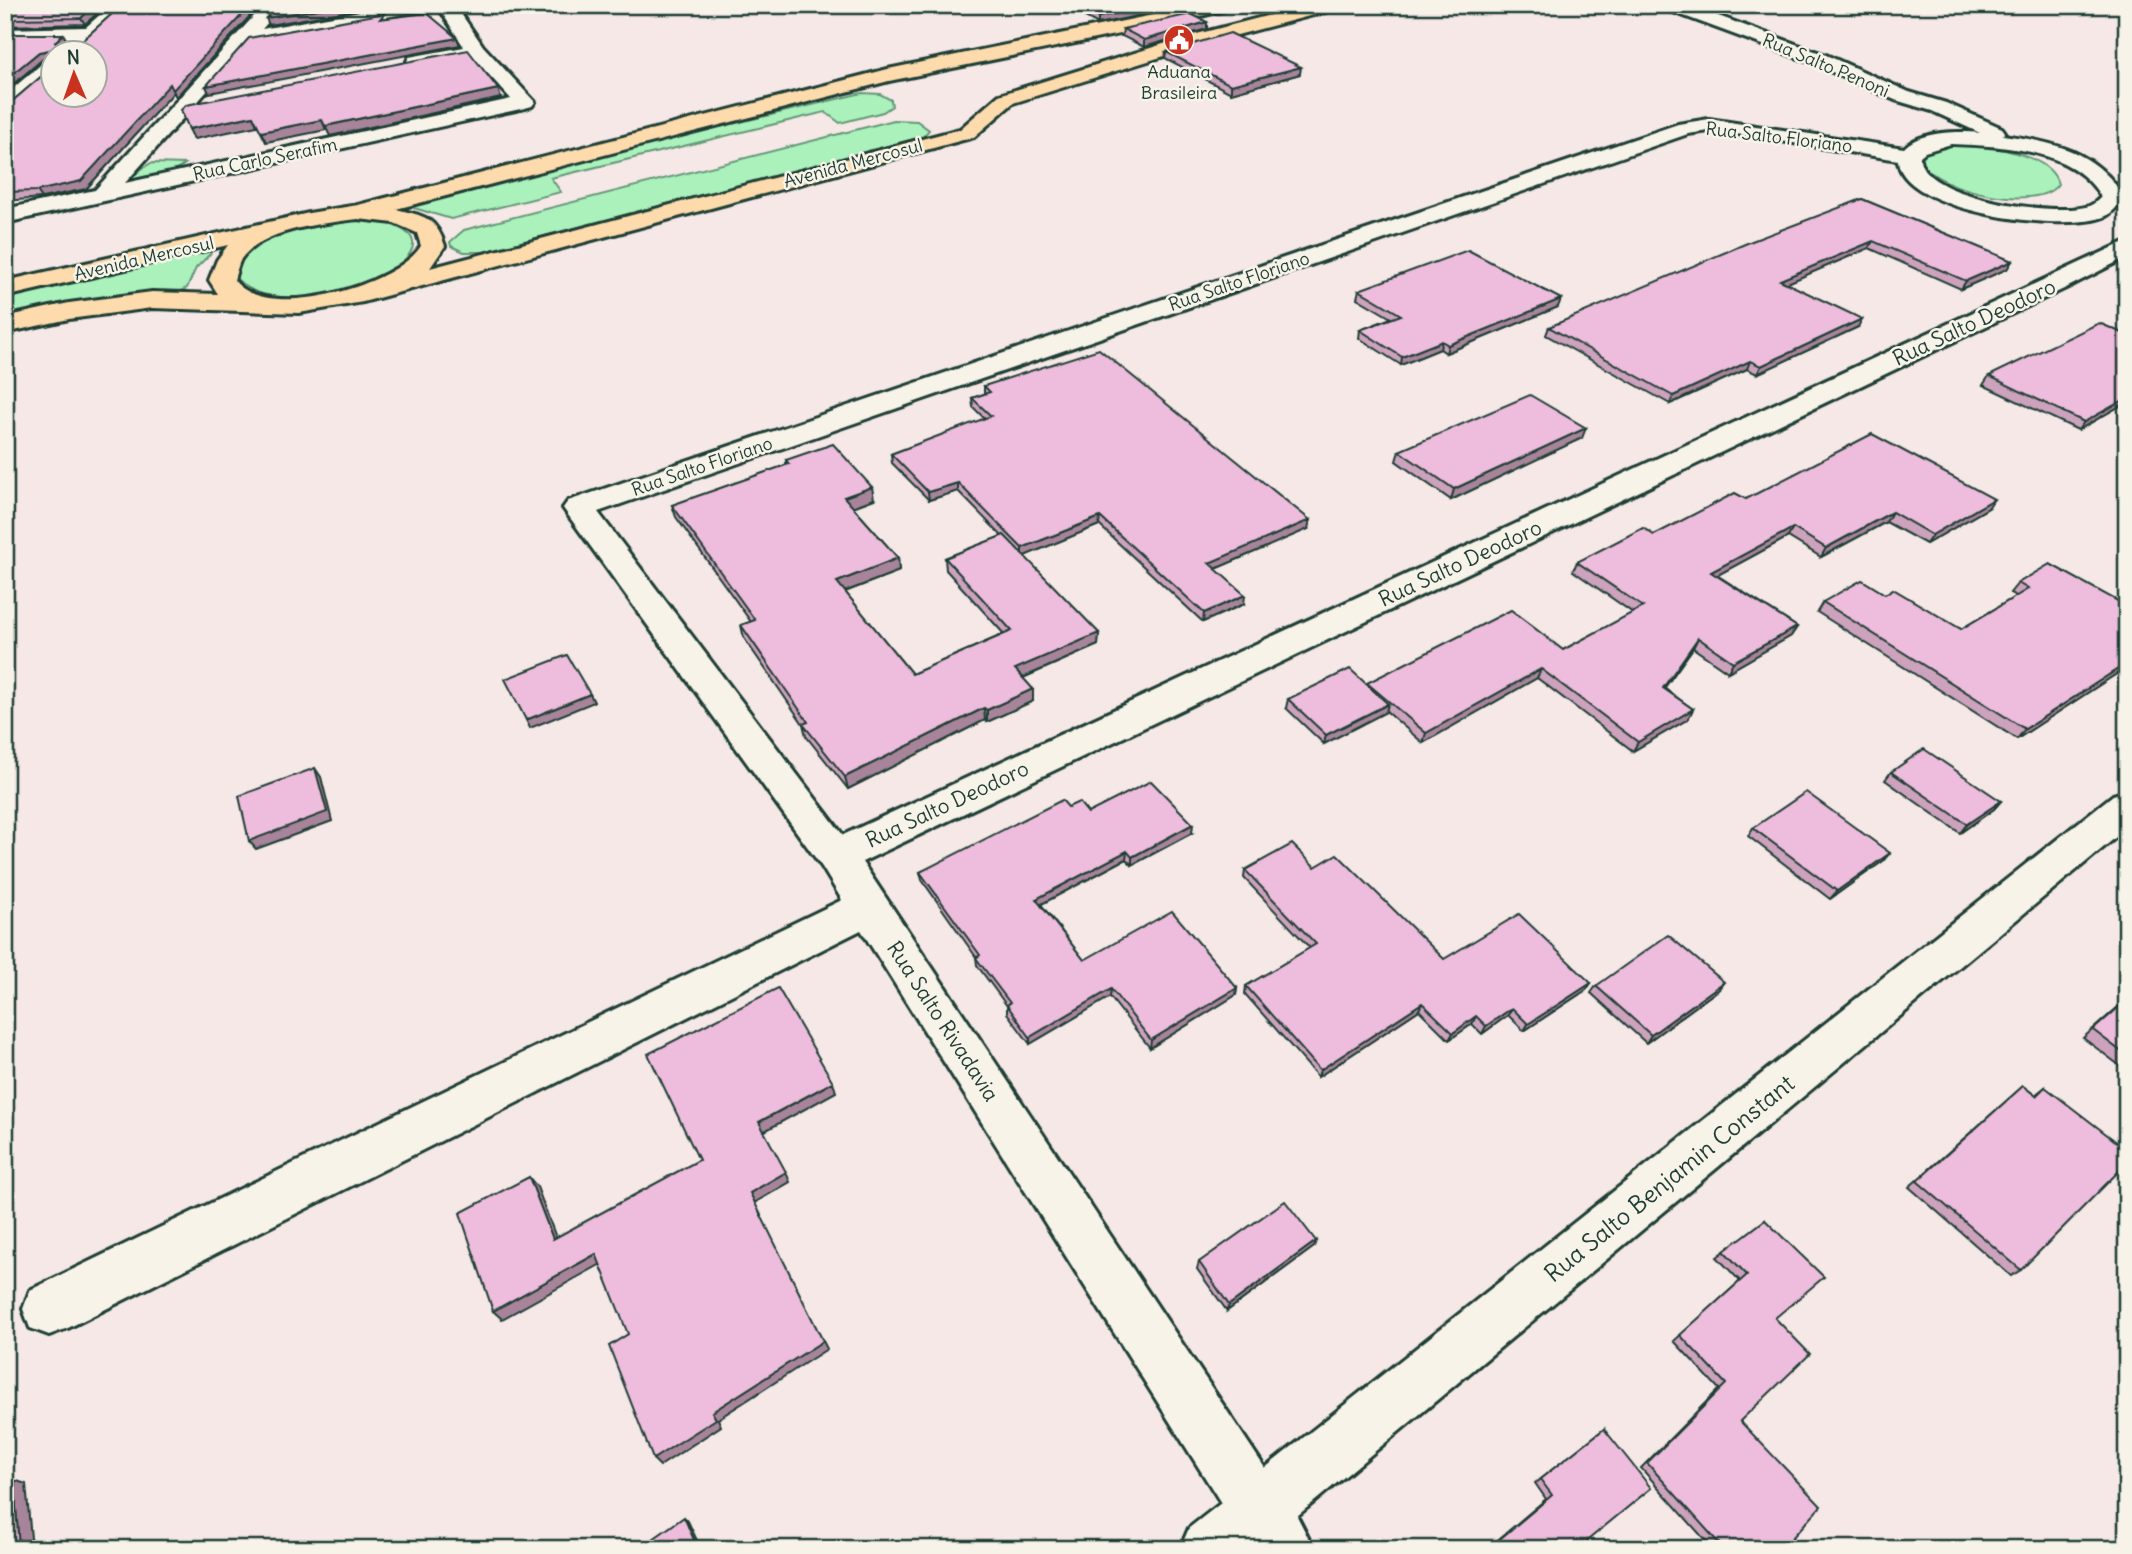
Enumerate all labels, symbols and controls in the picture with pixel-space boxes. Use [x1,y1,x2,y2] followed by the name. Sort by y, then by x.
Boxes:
[1162,23,1196,57] public building icon: Aduana Brasileira
[1759,28,1893,102] street label: Rua Salto Penoni
[38,38,108,108] north arrow
[66,45,80,69] text: N
[1141,60,1217,104] place label: Aduana Brasileira
[1704,117,1854,157] street label: Rua Salto Floriano
[191,132,339,186] street label: Rua Carlo Serafim
[781,133,925,193] street label: Avenida Mercosul
[72,231,216,285] street label: Avenida Mercosul
[1165,246,1313,316] street label: Rua Salto Floriano
[1888,272,2060,372] street label: Rua Salto Deodoro
[628,431,776,501] street label: Rua Salto Floriano
[1374,513,1546,613] street label: Rua Salto Deodoro
[861,754,1033,854] street label: Rua Salto Deodoro
[881,936,1005,1106] street label: Rua Salto Rivadavia
[1538,1068,1800,1288] street label: Rua Salto Benjamin Constant

